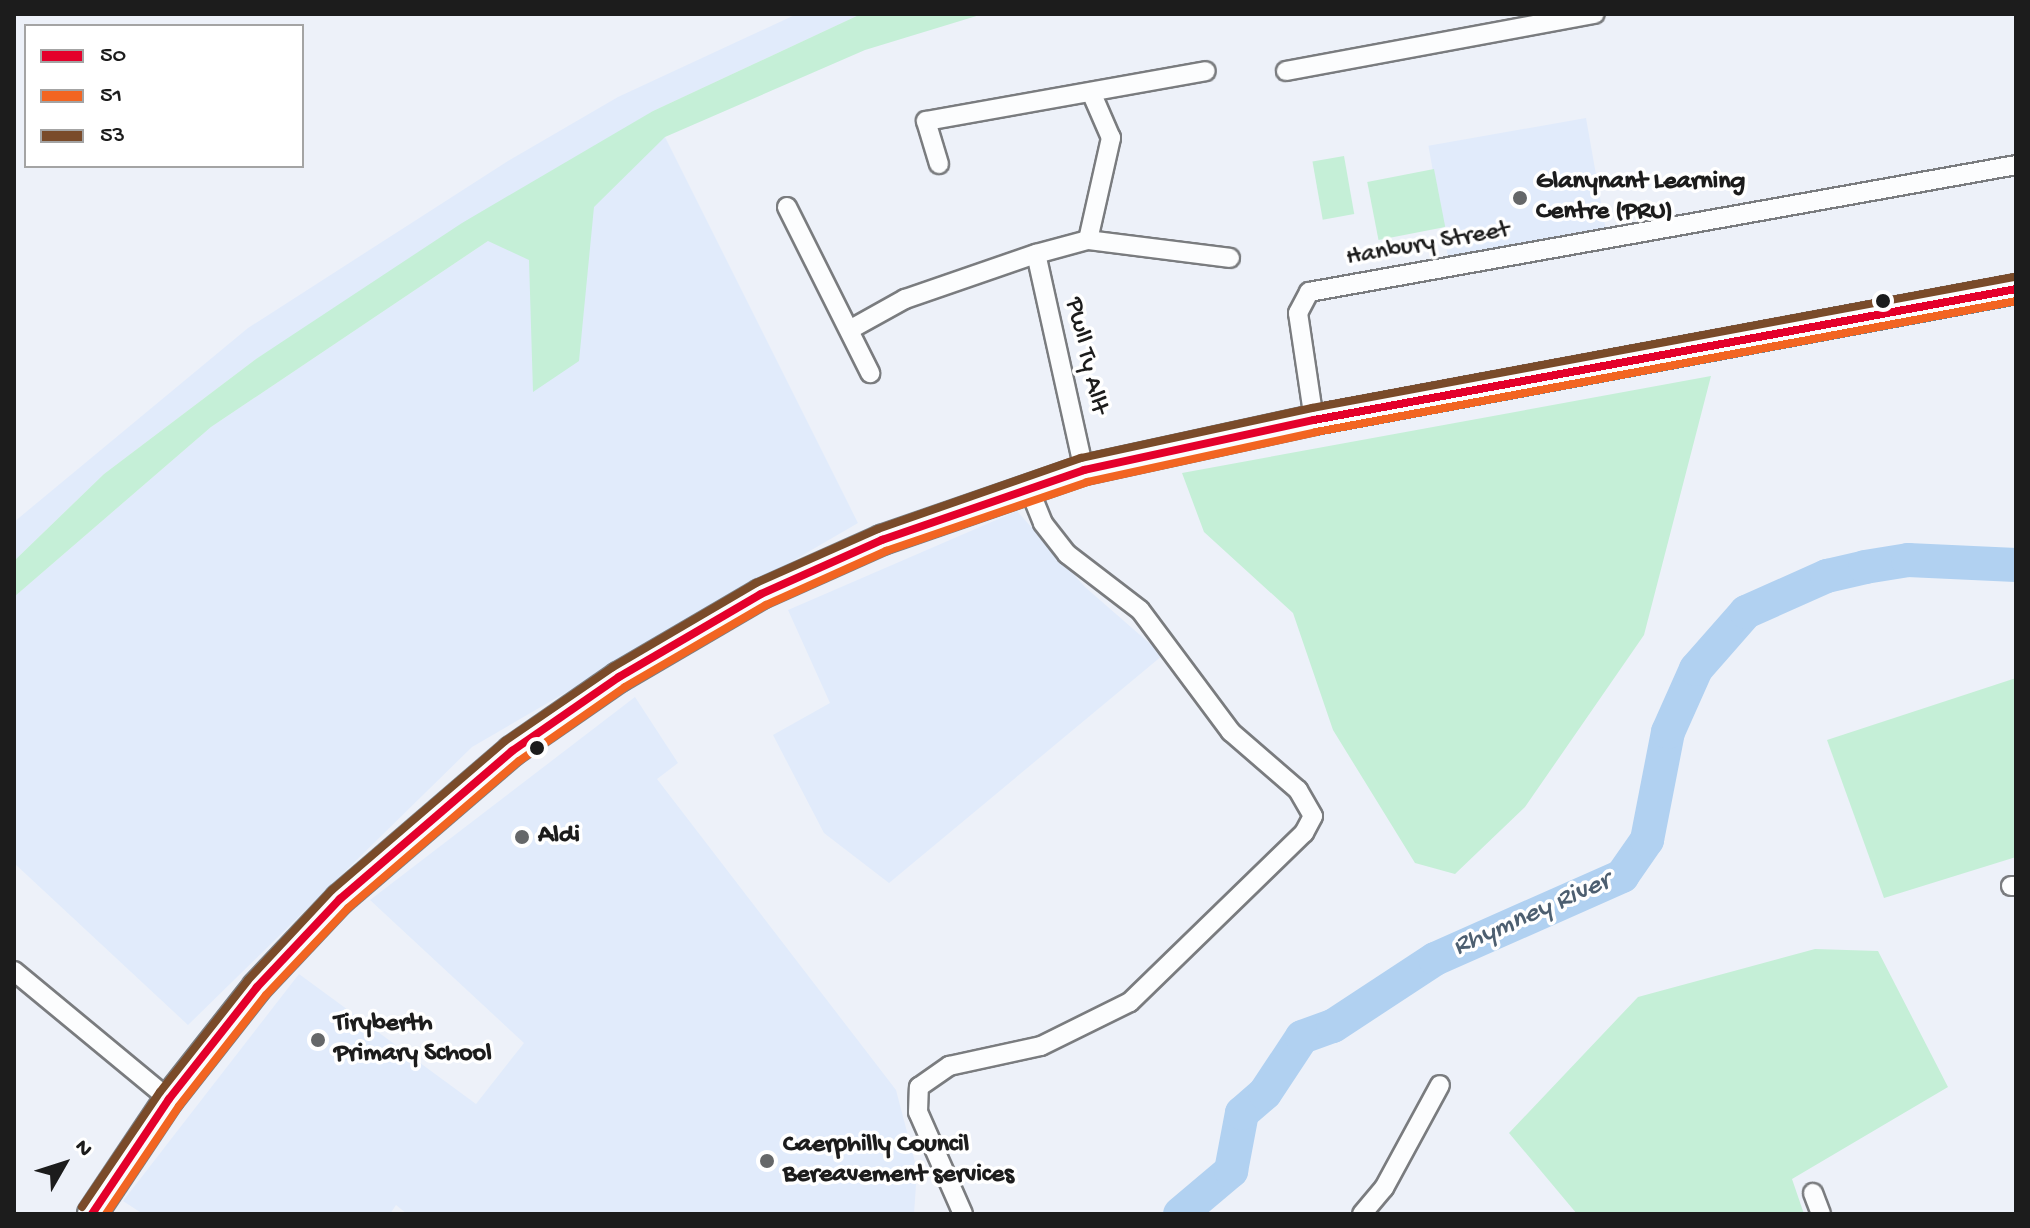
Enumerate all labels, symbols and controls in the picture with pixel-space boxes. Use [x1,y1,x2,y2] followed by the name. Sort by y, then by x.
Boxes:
[24,24,304,168] legend
[100,42,126,71] text: 50
[100,82,122,111] text: 51
[100,122,125,151] text: 53
[1536,167,1745,228] place label: Glanynant Learning Centre (PRU)
[1511,189,1529,207] marker: Glanynant Learning Centre (PRU)
[1344,215,1512,275] street label: Hanbury Street
[1875,293,1891,309] unlabelled marker
[1056,295,1114,417] street label: Pwll Ty Allt
[529,740,545,756] unlabelled marker
[538,821,580,853] place label: Aldi
[513,828,531,846] marker: Aldi
[1448,865,1616,965] water label: Rhymney River
[334,1009,492,1070] place label: Tiryberth Primary School
[309,1031,327,1049] marker: Tiryberth Primary School
[24,1124,104,1204] north arrow
[783,1130,1014,1192] place label: Caerphilly Council Bereavement services
[68,1135,97,1163] text: N
[758,1152,776,1170] marker: Caerphilly Council Bereavement services

